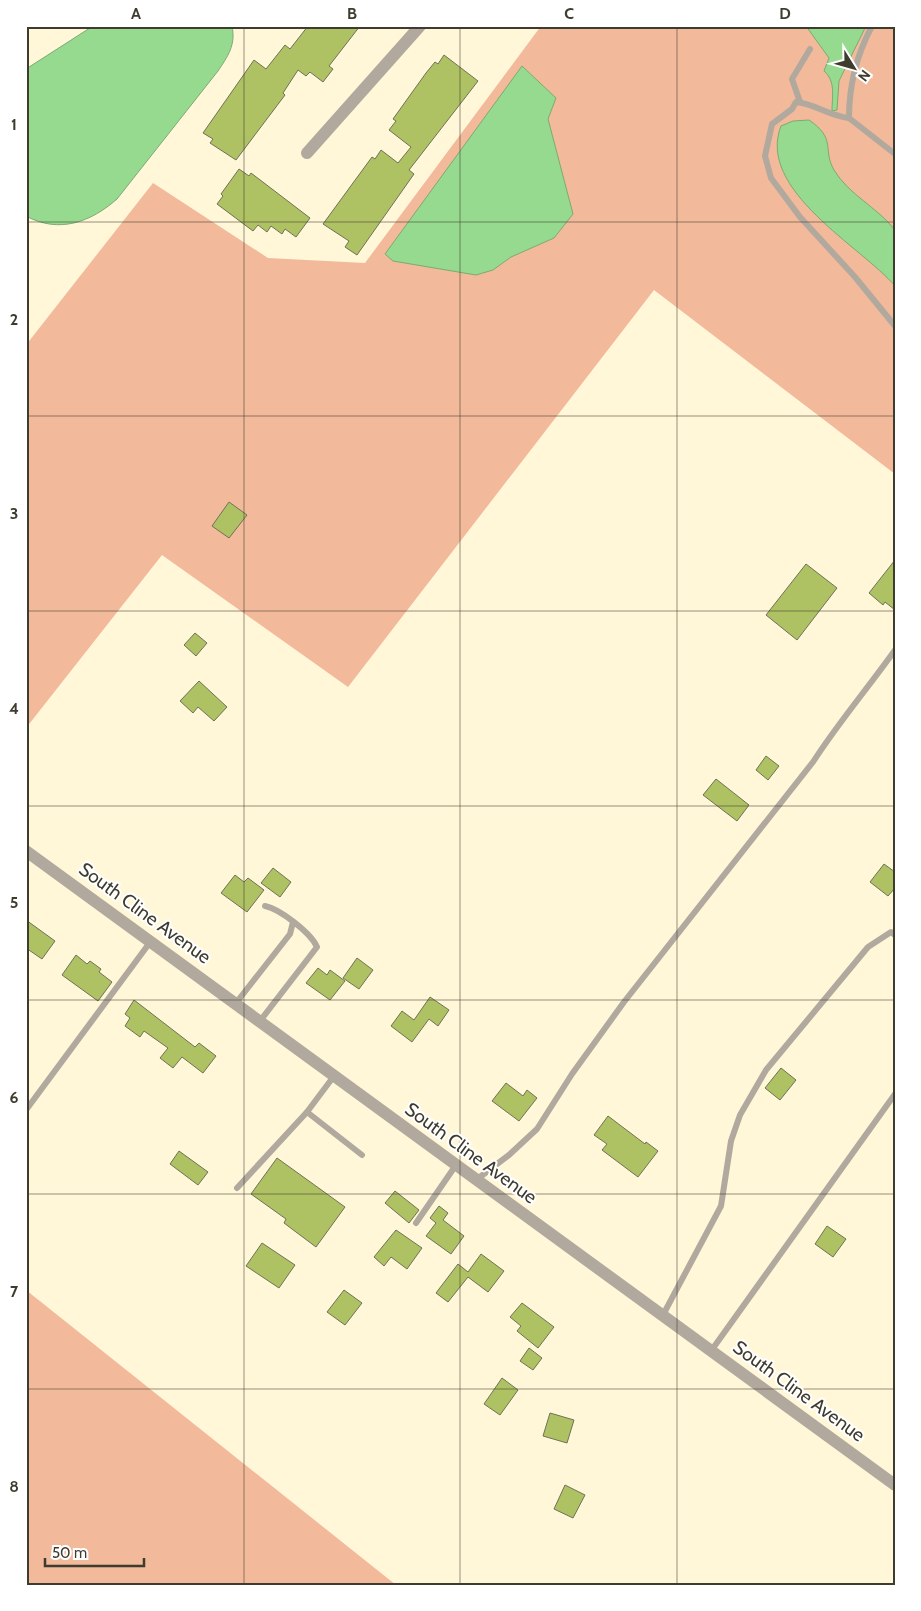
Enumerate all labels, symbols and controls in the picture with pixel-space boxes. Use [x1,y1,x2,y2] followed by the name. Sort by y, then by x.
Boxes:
[131,4,141,23] text: A
[347,4,357,23] text: B
[564,4,574,23] text: C
[779,4,791,23] text: D
[828,42,878,92] north arrow
[854,66,875,85] text: N
[11,115,17,134] text: 1
[10,310,18,329] text: 2
[10,504,18,523] text: 3
[9,699,19,718] text: 4
[74,857,216,969] street label: South Cline Avenue
[10,893,18,912] text: 5
[10,1088,19,1107] text: 6
[400,1097,542,1209] street label: South Cline Avenue
[10,1282,19,1301] text: 7
[728,1335,870,1447] street label: South Cline Avenue
[9,1477,19,1496] text: 8
[45,1536,144,1568] scale bar
[52,1544,87,1562] text: 50 m

